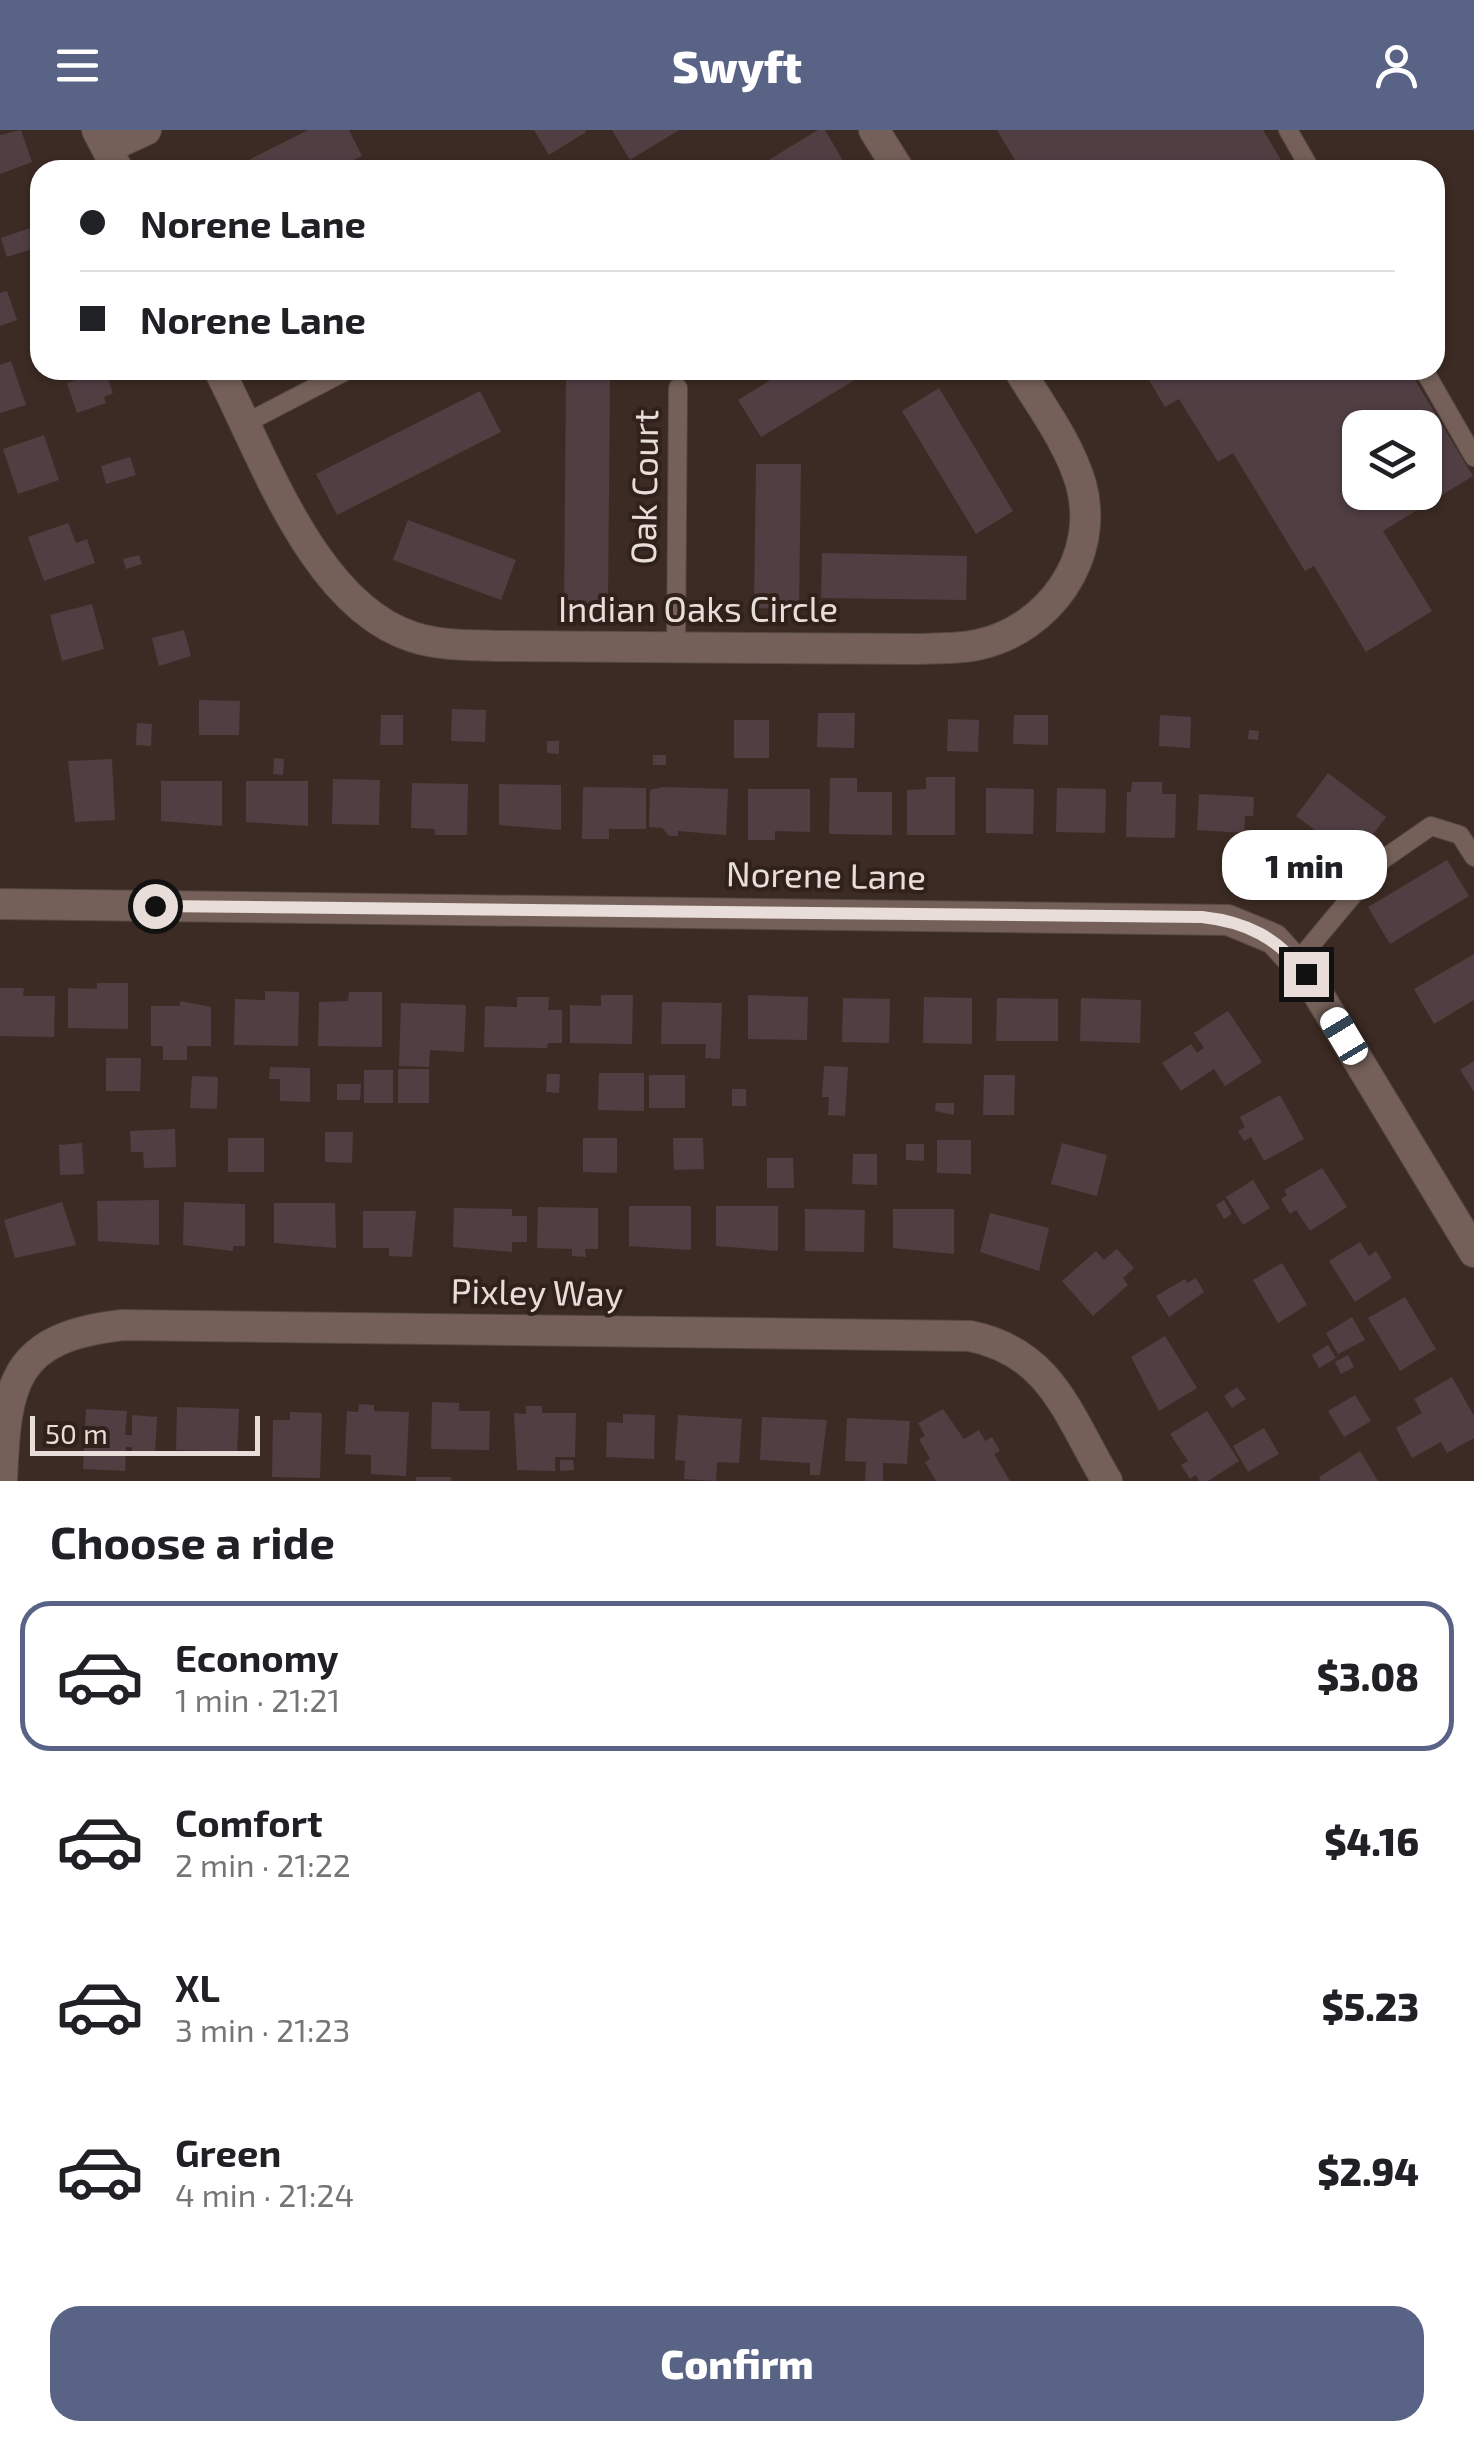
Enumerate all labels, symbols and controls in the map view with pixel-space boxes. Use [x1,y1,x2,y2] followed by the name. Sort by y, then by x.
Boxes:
[50,38,105,93] icon: menu
[672,38,802,92] text: Swyft
[1369,38,1424,93] icon: person
[140,200,366,246] text: Norene Lane
[140,296,366,342] text: Norene Lane
[621,409,665,565] street label: Oak Court
[1342,410,1442,510] map controls
[1342,410,1442,510] button: layers
[558,587,838,629] street label: Indian Oaks Circle
[1224,829,1388,899] callout: 1 min
[1265,846,1344,884] text: 1 min
[726,851,926,897] street label: Norene Lane
[133,884,178,929] route start
[1284,952,1329,997] route end
[1316,1003,1372,1069] car
[450,1268,624,1314] street label: Pixley Way
[30,1411,260,1456] scale bar
[45,1416,108,1450] text: 50 m
[50,1514,335,1568] text: Choose a ride
[55,1631,145,1721] icon: car
[175,1634,339,1680] text: Economy
[1317,1653,1419,1699] text: $3.08
[175,1680,340,1718] text: 1 min · 21:21
[55,1796,145,1886] icon: car
[175,1799,323,1845] text: Comfort
[1324,1818,1419,1864] text: $4.16
[175,1845,351,1883] text: 2 min · 21:22
[55,1961,145,2051] icon: car
[175,1964,220,2010] text: XL
[1322,1983,1419,2029] text: $5.23
[175,2010,350,2048] text: 3 min · 21:23
[55,2126,145,2216] icon: car
[175,2129,281,2175] text: Green
[1317,2148,1419,2194] text: $2.94
[175,2175,354,2213] text: 4 min · 21:24
[50,2306,1424,2421] button: Confirm

